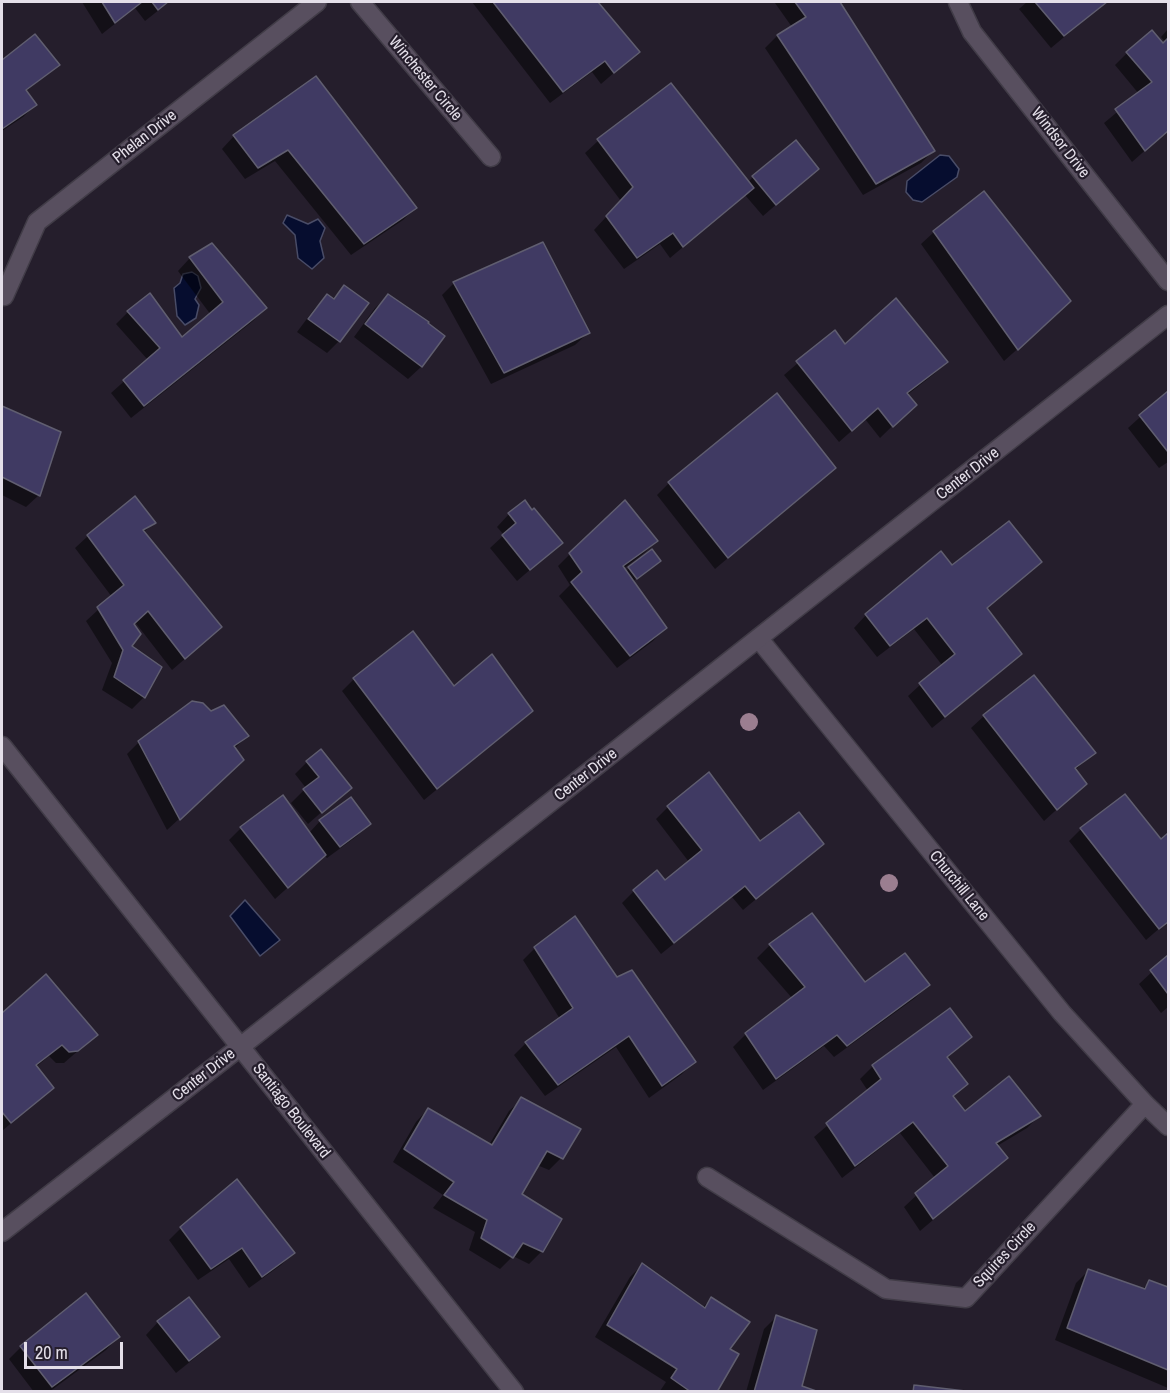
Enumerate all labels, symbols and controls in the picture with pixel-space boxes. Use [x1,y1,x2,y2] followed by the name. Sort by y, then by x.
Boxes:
[384,33,466,125] street label: Winchester Circle
[1027,104,1093,182] street label: Windsor Drive
[109,106,181,168] street label: Phelan Drive
[933,444,1003,504] street label: Center Drive
[551,745,621,805] street label: Center Drive
[925,847,993,925] street label: Churchill Lane
[169,1045,239,1105] street label: Center Drive
[248,1060,334,1162] street label: Santiago Boulevard
[970,1218,1040,1292] street label: Squires Circle
[27,1330,126,1368] scale bar
[35,1340,68,1365] text: 20 m

